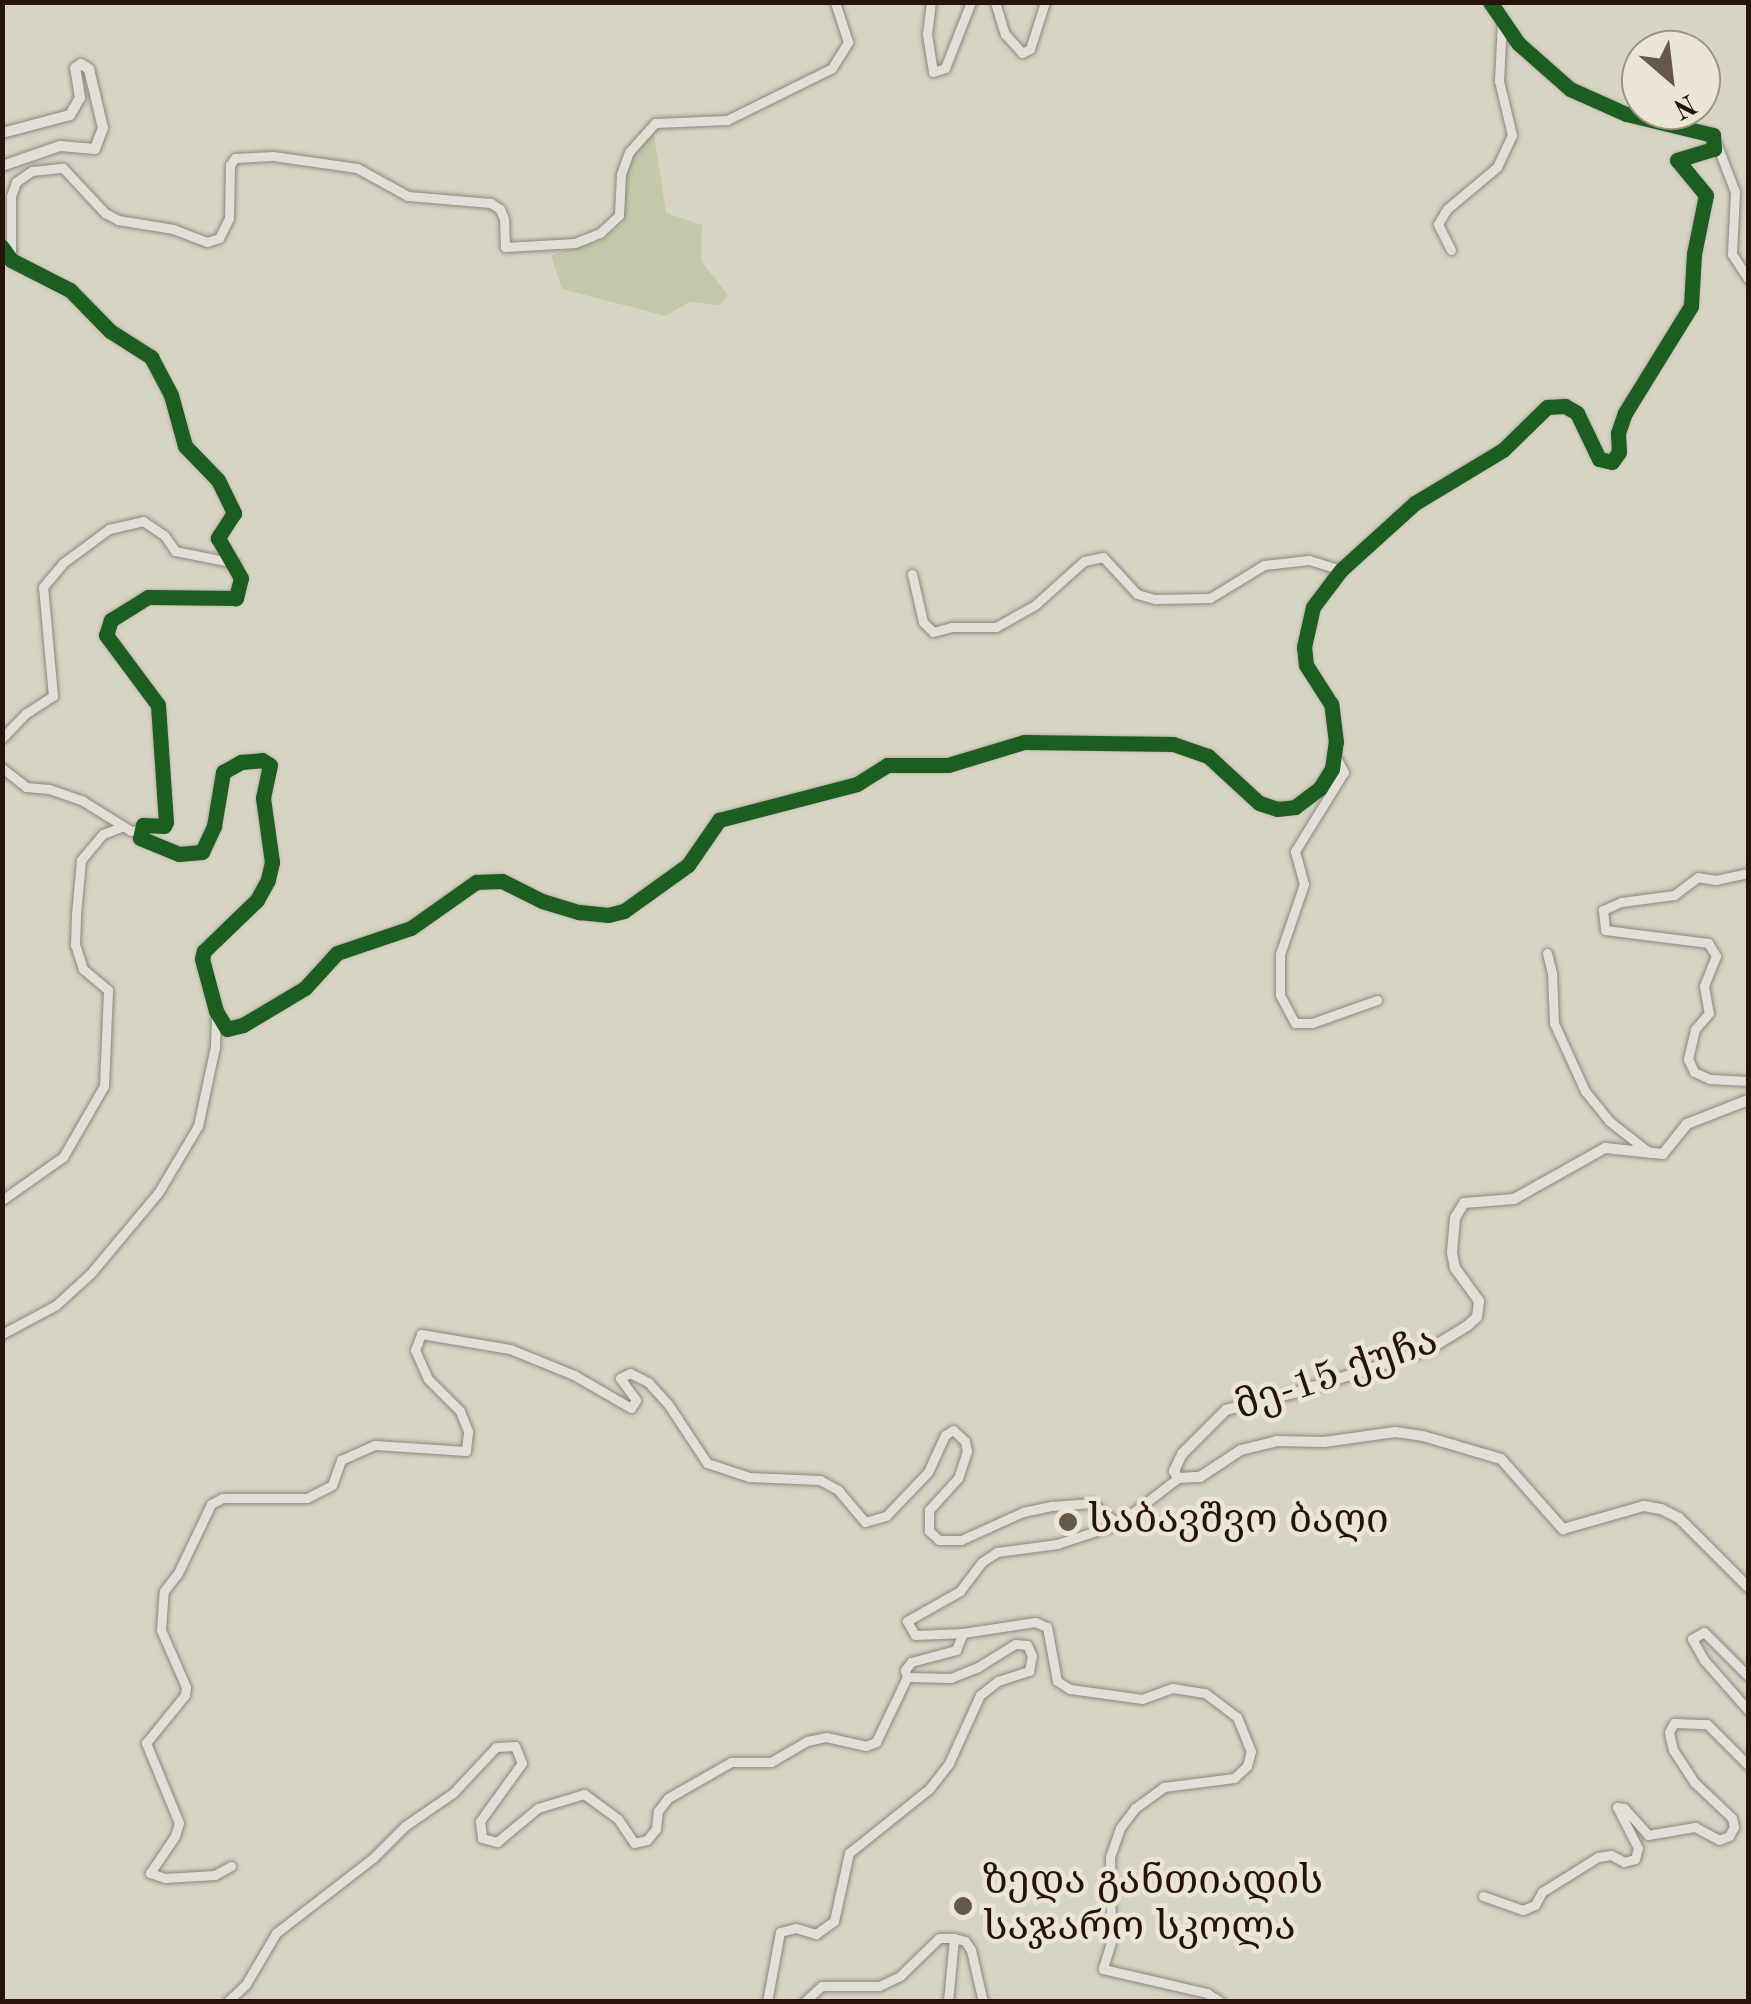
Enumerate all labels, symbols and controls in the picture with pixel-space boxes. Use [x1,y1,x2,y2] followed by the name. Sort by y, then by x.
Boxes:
[1621,30,1721,130] north arrow
[1668,87,1700,122] text: N
[1230,1318,1444,1432] street label: მე-15 ქუჩა
[1088,1498,1389,1546] place label: საბავშვო ბაღი
[1057,1511,1079,1533] marker: საბავშვო ბაღი
[983,1859,1323,1953] place label: ზედა განთიადის საჯარო სკოლა
[952,1895,974,1917] marker: ზედა განთიადის საჯარო სკოლა

